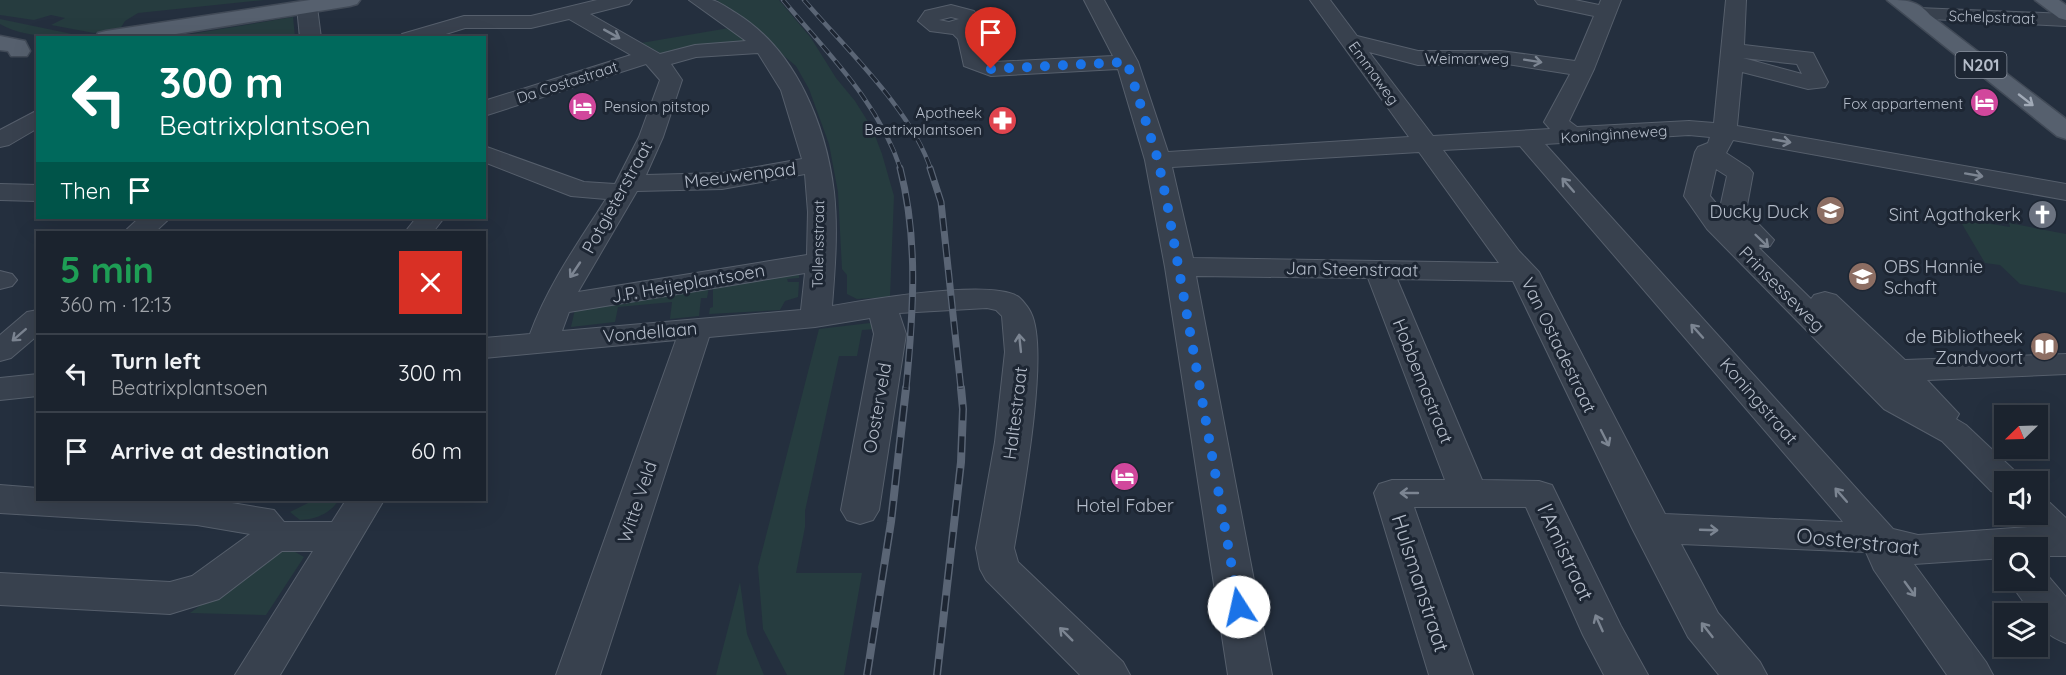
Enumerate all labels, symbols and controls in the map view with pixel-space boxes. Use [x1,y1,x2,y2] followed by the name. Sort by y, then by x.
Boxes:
[1948,6,2036,28] street label: Schelpstraat
[965,7,1016,69] pin
[974,16,1007,49] icon: arrive
[603,28,620,40] one-way arrow
[1345,38,1403,108] street label: Emmaweg
[1425,49,1509,68] street label: Weimarweg
[1956,52,2006,78] road number: N201
[159,56,284,109] text: 300 m
[1523,56,1543,67] one-way arrow
[514,57,620,107] street label: Da Costastraat
[60,60,138,138] icon: left
[1968,87,2000,119] hotel icon: Fox appartement
[567,90,599,122] hotel icon: Pension pitstop
[2017,93,2033,106] one-way arrow
[1843,94,1963,113] place label: Fox appartement
[604,97,710,116] place label: Pension pitstop
[864,103,982,139] place label: Apotheek Beatrixplantsoen
[987,105,1019,137] pharmacy icon: Apotheek Beatrixplantsoen
[159,108,371,142] text: Beatrixplantsoen
[1560,121,1668,147] street label: Koninginneweg
[1771,136,1791,147] one-way arrow
[577,137,657,257] street label: Potgieterstraat
[683,157,797,193] street label: Meeuwenpad
[1963,170,1983,181] one-way arrow
[123,174,156,207] icon: arrive
[60,177,111,205] text: Then
[1561,177,1575,192] one-way arrow
[1814,195,1846,227] school or university icon: Ducky Duck
[2026,198,2058,230] church icon: Sint Agathakerk
[808,200,828,288] street label: Tollensstraat
[1710,200,1809,223] place label: Ducky Duck
[1889,203,2021,226] place label: Sint Agathakerk
[1754,234,1769,248] one-way arrow
[1734,241,1830,337] street label: Prinsesseweg
[60,247,154,292] text: 5 min
[399,251,462,314] button: close
[1884,255,1983,299] place label: OBS Hannie Schaft
[1285,256,1419,282] street label: Jan Steenstraat
[609,258,767,308] street label: J.P. Heijeplantsoen
[1847,260,1879,292] school or university icon: OBS Hannie Schaft
[569,262,581,278] one-way arrow
[1516,274,1602,416] street label: Van Ostadestraat
[60,292,172,317] text: 360 m · 12:13
[1388,315,1458,447] street label: Hobbemastraat
[602,316,698,348] street label: Vondellaan
[1690,324,1704,339] one-way arrow
[1905,325,2023,369] place label: de Bibliotheek Zandvoort
[12,328,27,342] one-way arrow
[2028,330,2060,362] library icon: de Bibliotheek Zandvoort
[1014,333,1025,353] one-way arrow
[111,347,201,375] text: Turn left
[1715,353,1803,449] street label: Koningstraat
[60,357,93,390] icon: left
[398,359,462,387] text: 300 m
[858,361,896,455] street label: Oosterveld
[998,365,1032,461] street label: Haltestraat
[111,375,268,400] text: Beatrixplantsoen
[1994,405,2048,459] north arrow
[1994,405,2048,657] map controls
[1600,428,1612,446] one-way arrow
[60,435,93,468] icon: arrive
[111,437,329,465] text: Arrive at destination
[411,437,462,465] text: 60 m
[612,458,662,546] street label: Witte Veld
[1109,460,1141,492] hotel icon: Hotel Faber
[1994,471,2048,525] button: sound
[1400,487,1420,499] one-way arrow
[1834,488,1848,503] one-way arrow
[1076,494,1174,517] place label: Hotel Faber
[1532,500,1600,604] street label: l'Amistraat
[1386,511,1456,655] street label: Hulsmanstraat
[1795,522,1921,560] street label: Oosterstraat
[1699,525,1719,536] one-way arrow
[1994,537,2048,591] button: search
[1207,575,1271,639] position arrow
[1904,580,1916,596] one-way arrow
[1994,603,2048,657] button: layers
[1592,615,1604,633] one-way arrow
[1701,622,1714,638] one-way arrow
[1058,627,1073,641] one-way arrow

